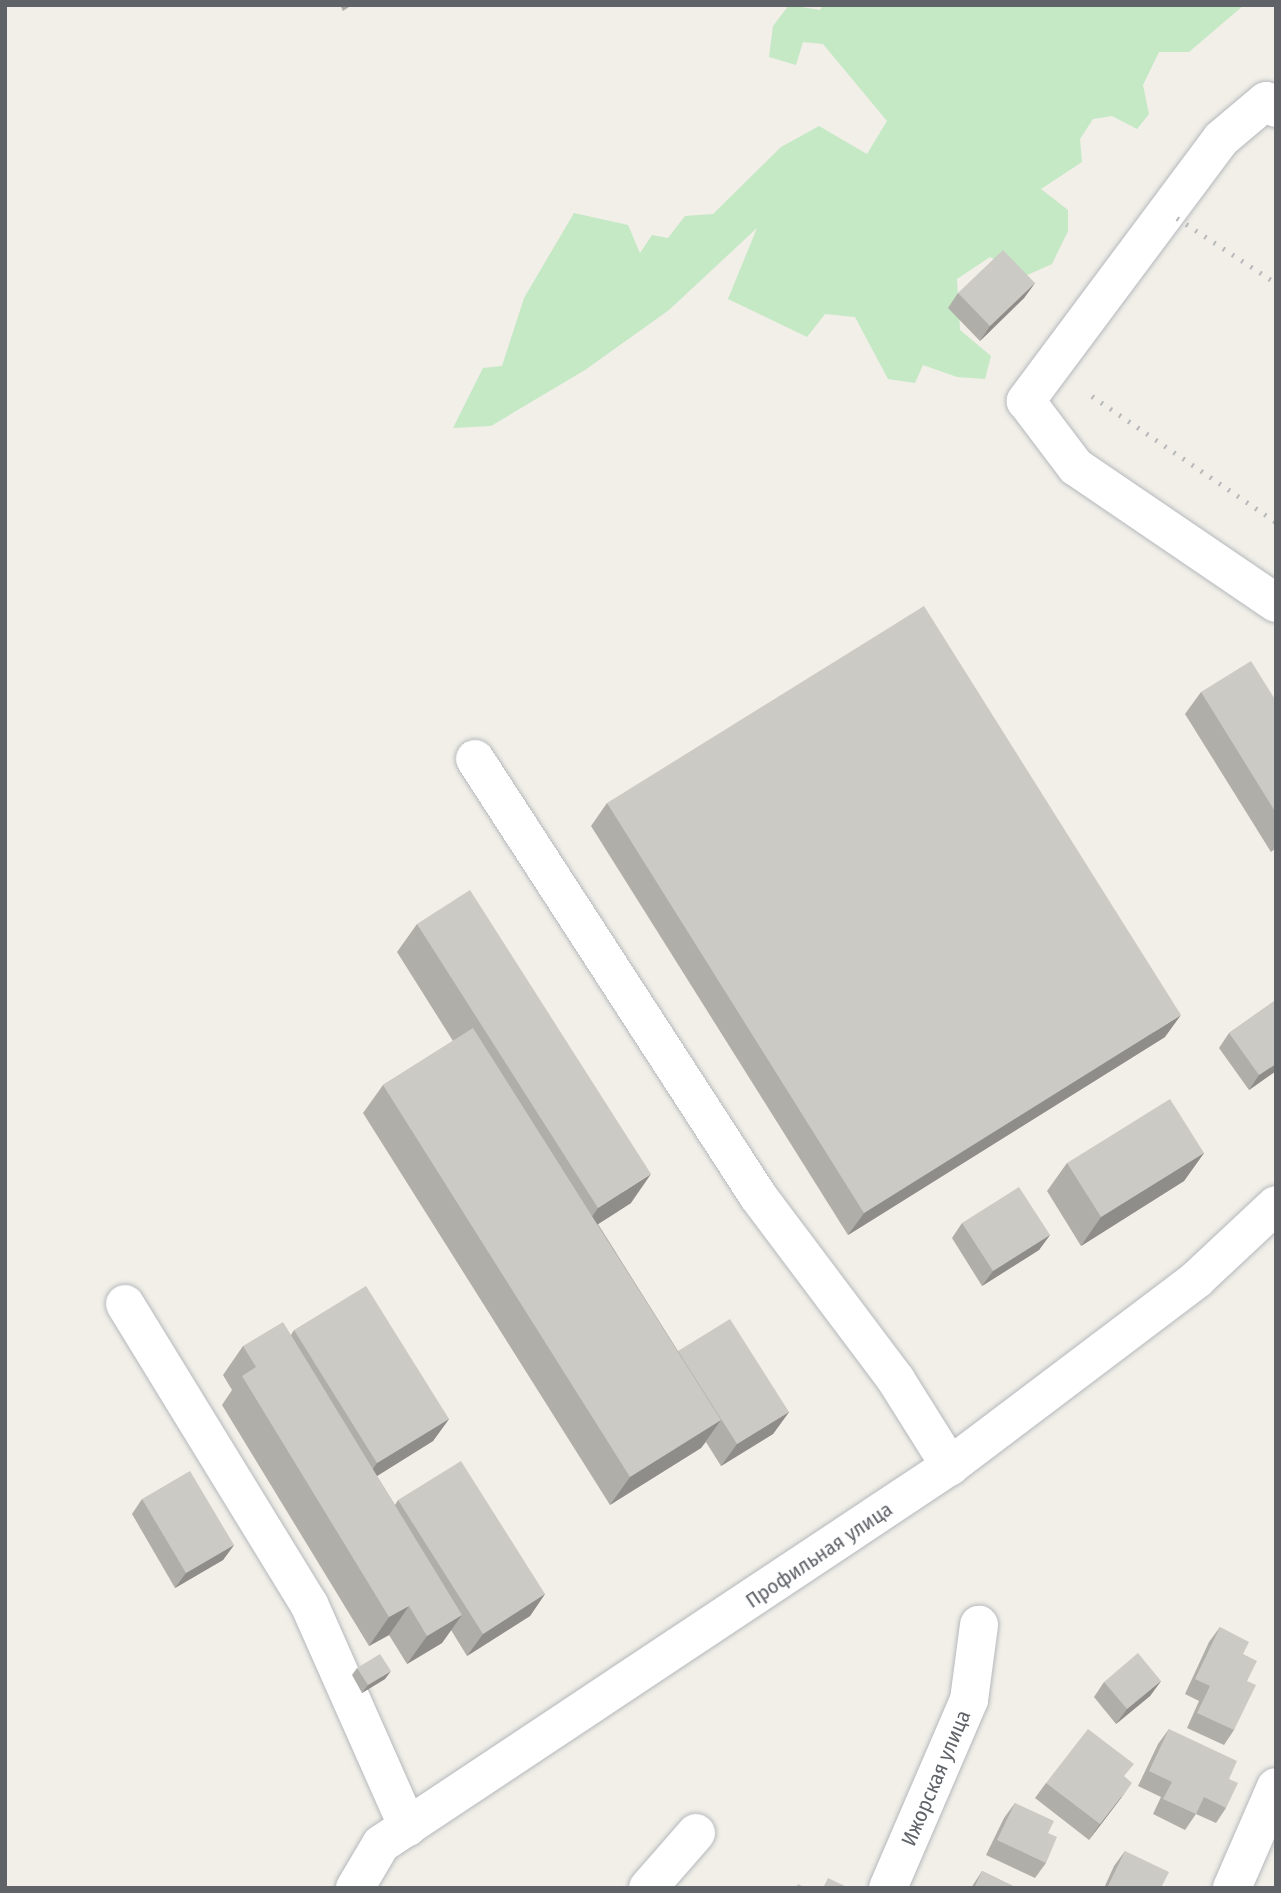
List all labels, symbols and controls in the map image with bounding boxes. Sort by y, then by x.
street label: Профильная улица [741,1497,897,1613]
street label: Ижорская улица [896,1706,976,1850]

